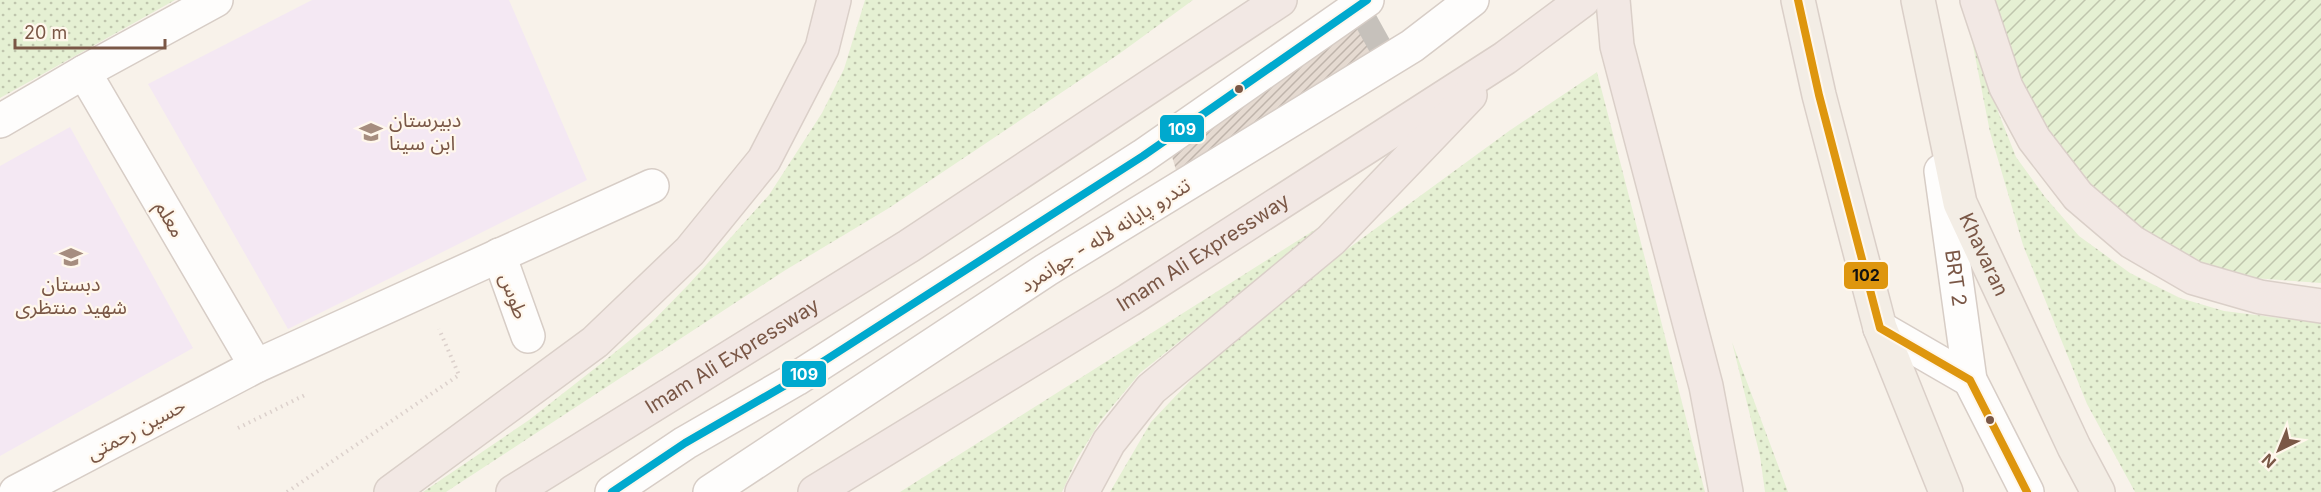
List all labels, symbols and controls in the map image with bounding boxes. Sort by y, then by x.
scale bar [15,12,165,50]
text: 20 m [24,22,67,43]
unlabelled marker [1233,83,1245,95]
place label: دبیرستان ابن سینا [389,108,461,155]
line badge: 109 [1159,114,1205,143]
school or university icon: دبیرستان ابن سینا [358,119,384,145]
text: 109 [1168,119,1196,139]
street label: تندرو پایانه لاله - جوانمرد [1015,173,1195,298]
street label: Imam Ali Expressway [1112,188,1294,317]
street label: معلم [147,196,190,243]
street label: Khavaran [1954,209,2014,300]
school or university icon: دبستان شهید منتظری [58,244,84,270]
street label: BRT 2 [1940,248,1972,308]
line badge: 102 [1843,261,1889,290]
text: 102 [1852,265,1880,285]
street label: طوس [495,270,533,322]
place label: دبستان شهید منتظری [15,272,127,319]
street label: Imam Ali Expressway [641,293,824,419]
line badge: 109 [781,360,827,388]
text: 109 [790,364,818,384]
street label: حسین رحمتی [82,393,190,465]
unlabelled marker [1984,414,1996,426]
north arrow [2249,420,2309,480]
text: N [2257,449,2280,472]

